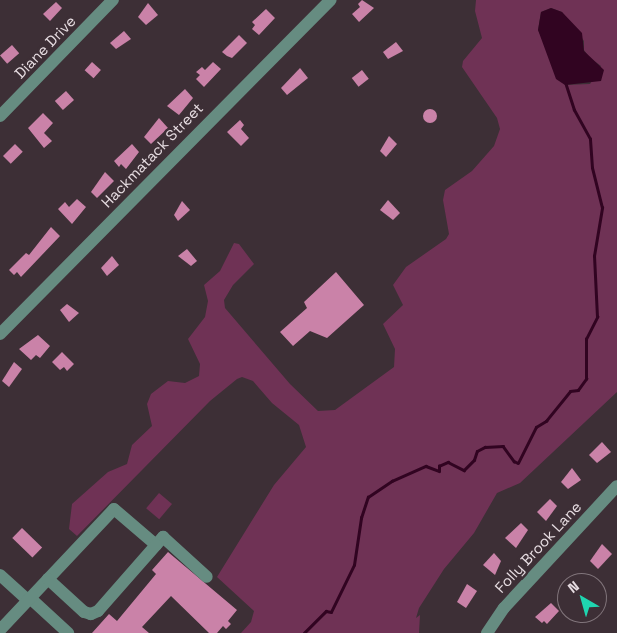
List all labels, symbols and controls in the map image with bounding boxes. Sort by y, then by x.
street label: Diane Drive [11,12,79,82]
street label: Hackmatack Street [97,99,207,211]
street label: Folly Brook Lane [491,498,585,596]
north arrow [557,573,607,623]
text: N [564,577,583,597]

